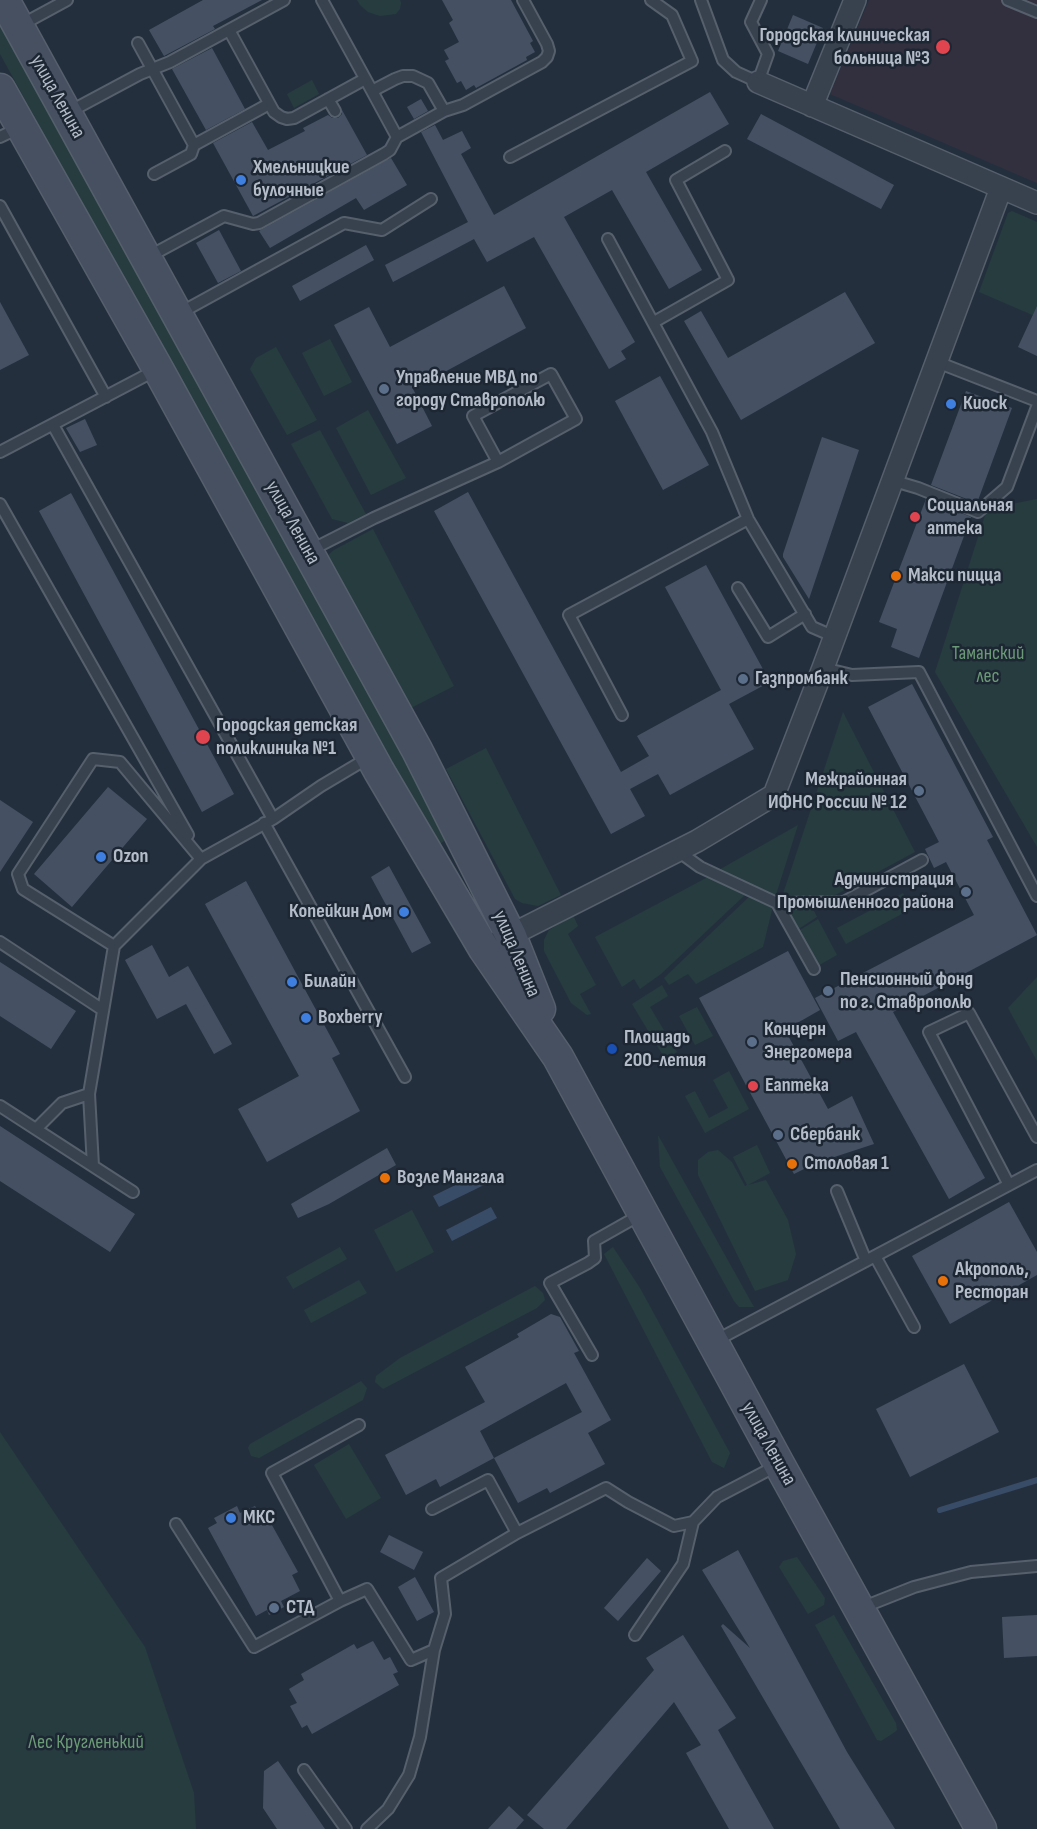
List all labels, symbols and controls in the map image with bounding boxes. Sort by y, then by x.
place label: Городская клиническая больница №3 [759,24,930,71]
marker: Городская клиническая больница №3 [934,38,952,56]
street label: улица Ленина [24,51,90,143]
place label: Хмельницкие булочные [253,156,350,203]
marker: Хмельницкие булочные [234,173,248,187]
place label: Управление МВД по городу Ставрополю [396,366,545,413]
marker: Управление МВД по городу Ставрополю [377,382,391,396]
place label: Киоск [963,392,1007,416]
marker: Киоск [944,397,958,411]
street label: улица Ленина [259,477,325,569]
place label: Социальная аптека [927,494,1013,541]
marker: Социальная аптека [908,510,922,524]
place label: Макси пицца [908,564,1001,588]
marker: Макси пицца [889,569,903,583]
park label: Таманский лес [952,642,1024,689]
place label: Газпромбанк [755,667,848,691]
marker: Газпромбанк [736,672,750,686]
place label: Городская детская поликлиника №1 [216,714,357,761]
marker: Городская детская поликлиника №1 [194,728,212,746]
place label: Межрайонная ИФНС России № 12 [768,768,907,815]
marker: Межрайонная ИФНС России № 12 [912,784,926,798]
place label: Ozon [113,845,148,869]
marker: Ozon [94,850,108,864]
place label: Администрация Промышленного района [777,868,954,915]
marker: Администрация Промышленного района [959,885,973,899]
place label: Копейкин Дом [289,900,392,924]
marker: Копейкин Дом [397,905,411,919]
street label: улица Ленина [487,907,545,1001]
place label: Пенсионный фонд по г. Ставрополю [840,968,973,1015]
place label: Билайн [304,970,356,994]
marker: Билайн [285,975,299,989]
marker: Пенсионный фонд по г. Ставрополю [821,984,835,998]
place label: Boxberry [318,1006,382,1030]
marker: Boxberry [299,1011,313,1025]
place label: Концерн Энергомера [764,1018,852,1065]
place label: Площадь 200-летия [624,1026,706,1073]
marker: Концерн Энергомера [745,1035,759,1049]
marker: Площадь 200-летия [605,1042,619,1056]
place label: Еаптека [765,1074,829,1098]
marker: Еаптека [746,1079,760,1093]
place label: Сбербанк [790,1123,860,1147]
marker: Сбербанк [771,1128,785,1142]
place label: Столовая 1 [804,1152,889,1176]
marker: Столовая 1 [785,1157,799,1171]
place label: Возле Мангала [397,1166,504,1190]
marker: Возле Мангала [378,1171,392,1185]
place label: Акрополь, Ресторан [955,1258,1029,1305]
marker: Акрополь, Ресторан [936,1274,950,1288]
street label: улица Ленина [735,1398,801,1490]
place label: МКС [243,1506,275,1530]
marker: МКС [224,1511,238,1525]
place label: СТД [286,1596,315,1620]
marker: СТД [267,1601,281,1615]
park label: Лес Кругленький [28,1731,144,1755]

